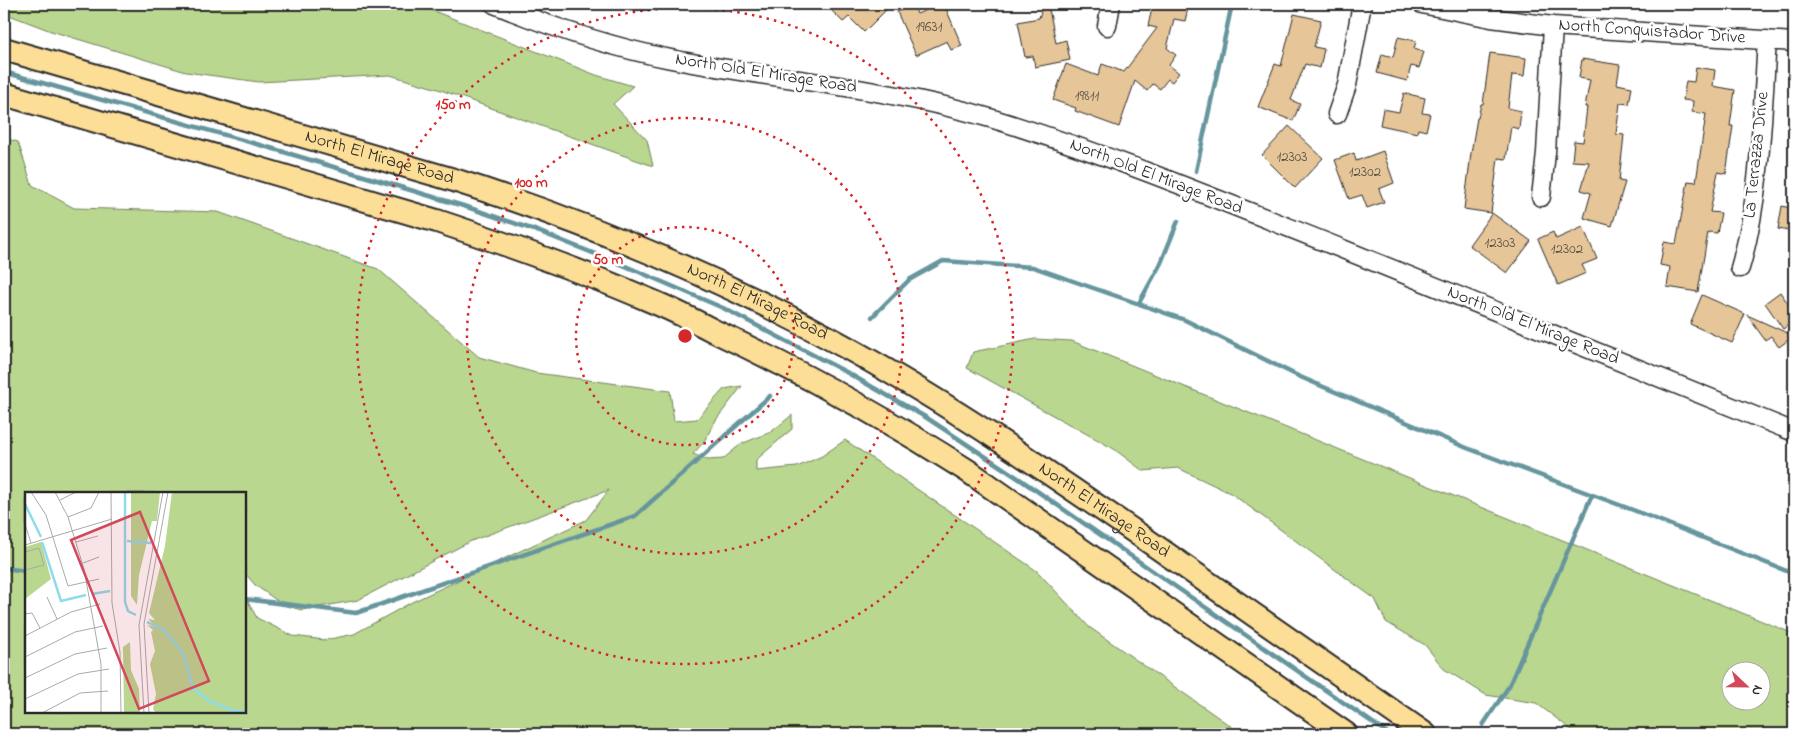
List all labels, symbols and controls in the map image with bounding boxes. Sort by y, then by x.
street label: North Conquistador Drive [1558,12,1747,52]
house number: 19631 [916,16,943,38]
street label: North Old El Mirage Road [673,47,859,102]
house number: 19811 [1075,85,1099,107]
street label: La Terrazza Drive [1737,90,1777,220]
text: 150 m [435,94,471,116]
street label: North El Mirage Road [302,124,457,192]
street label: North Old El Mirage Road [1065,132,1246,223]
house number: 12303 [1276,146,1308,168]
house number: 12302 [1349,161,1382,183]
text: 100 m [514,172,548,194]
house number: 12303 [1484,232,1516,254]
house number: 12302 [1551,238,1584,260]
text: 50 m [593,249,624,271]
street label: North El Mirage Road [683,257,832,348]
street label: North Old El Mirage Road [1443,280,1623,373]
centre of rings [676,327,694,345]
street label: North El Mirage Road [1033,456,1175,565]
inset map [25,492,246,713]
north arrow [1720,660,1770,710]
text: N [1745,682,1768,699]

